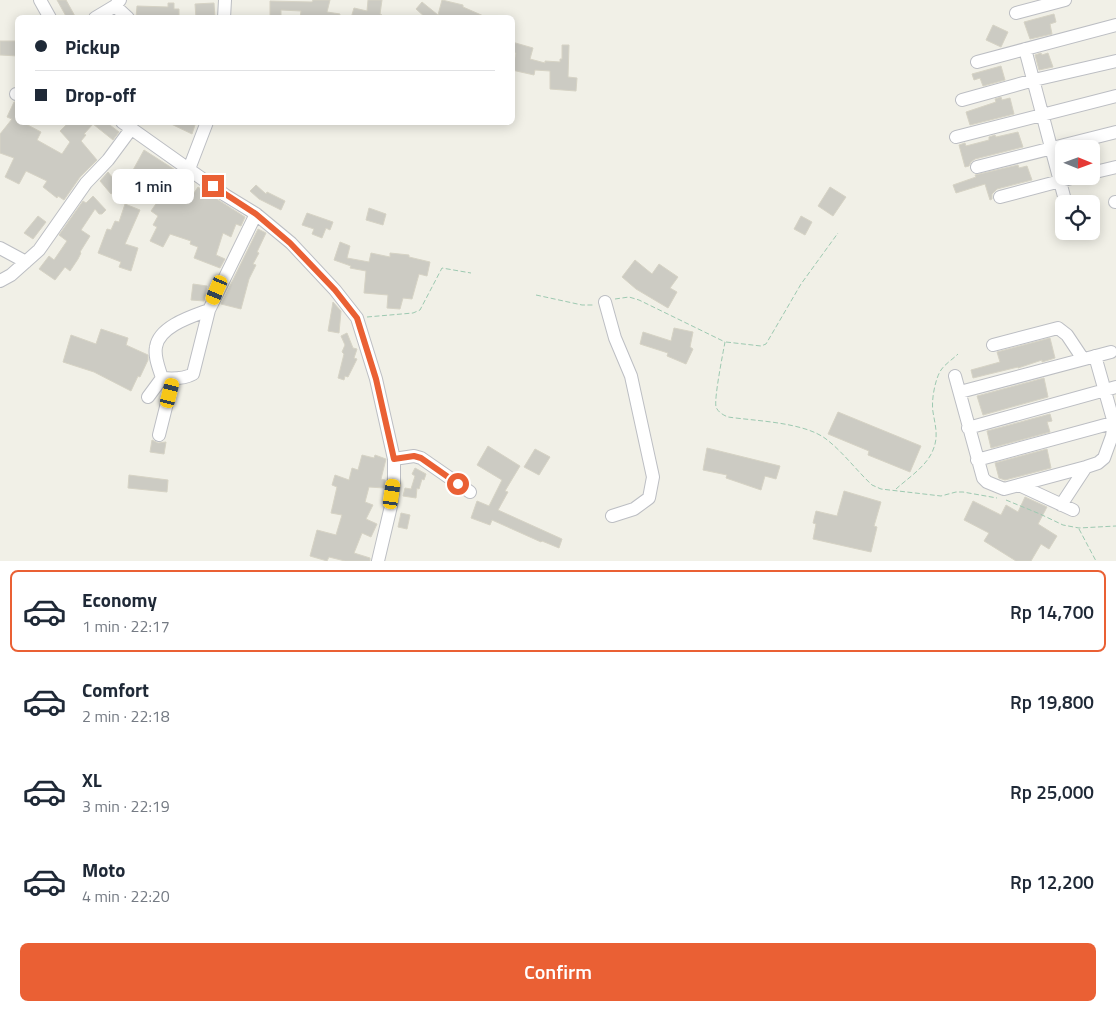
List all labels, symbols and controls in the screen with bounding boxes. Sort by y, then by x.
text: Pickup [65,32,120,61]
text: Drop-off [65,80,136,109]
north arrow [1055,140,1100,185]
map controls [1055,140,1100,240]
callout: 1 min [113,168,196,204]
text: 1 min [134,174,172,198]
route end [202,175,224,197]
button: locate [1055,195,1100,240]
car [204,273,229,307]
car [159,377,180,409]
route start [447,473,469,495]
car [382,478,401,510]
text: Economy [82,585,157,614]
icon: car [22,589,67,634]
text: Rp 14,700 [1010,597,1094,626]
text: 1 min · 22:17 [82,614,170,638]
text: Comfort [82,675,149,704]
icon: car [22,679,67,724]
text: Rp 19,800 [1010,687,1094,716]
text: 2 min · 22:18 [82,704,170,728]
text: XL [82,765,102,794]
icon: car [22,769,67,814]
text: Rp 25,000 [1010,777,1094,806]
text: 3 min · 22:19 [82,794,170,818]
text: Moto [82,855,125,884]
icon: car [22,859,67,904]
text: Rp 12,200 [1010,867,1094,896]
text: 4 min · 22:20 [82,884,170,908]
button: Confirm [20,943,1096,1001]

